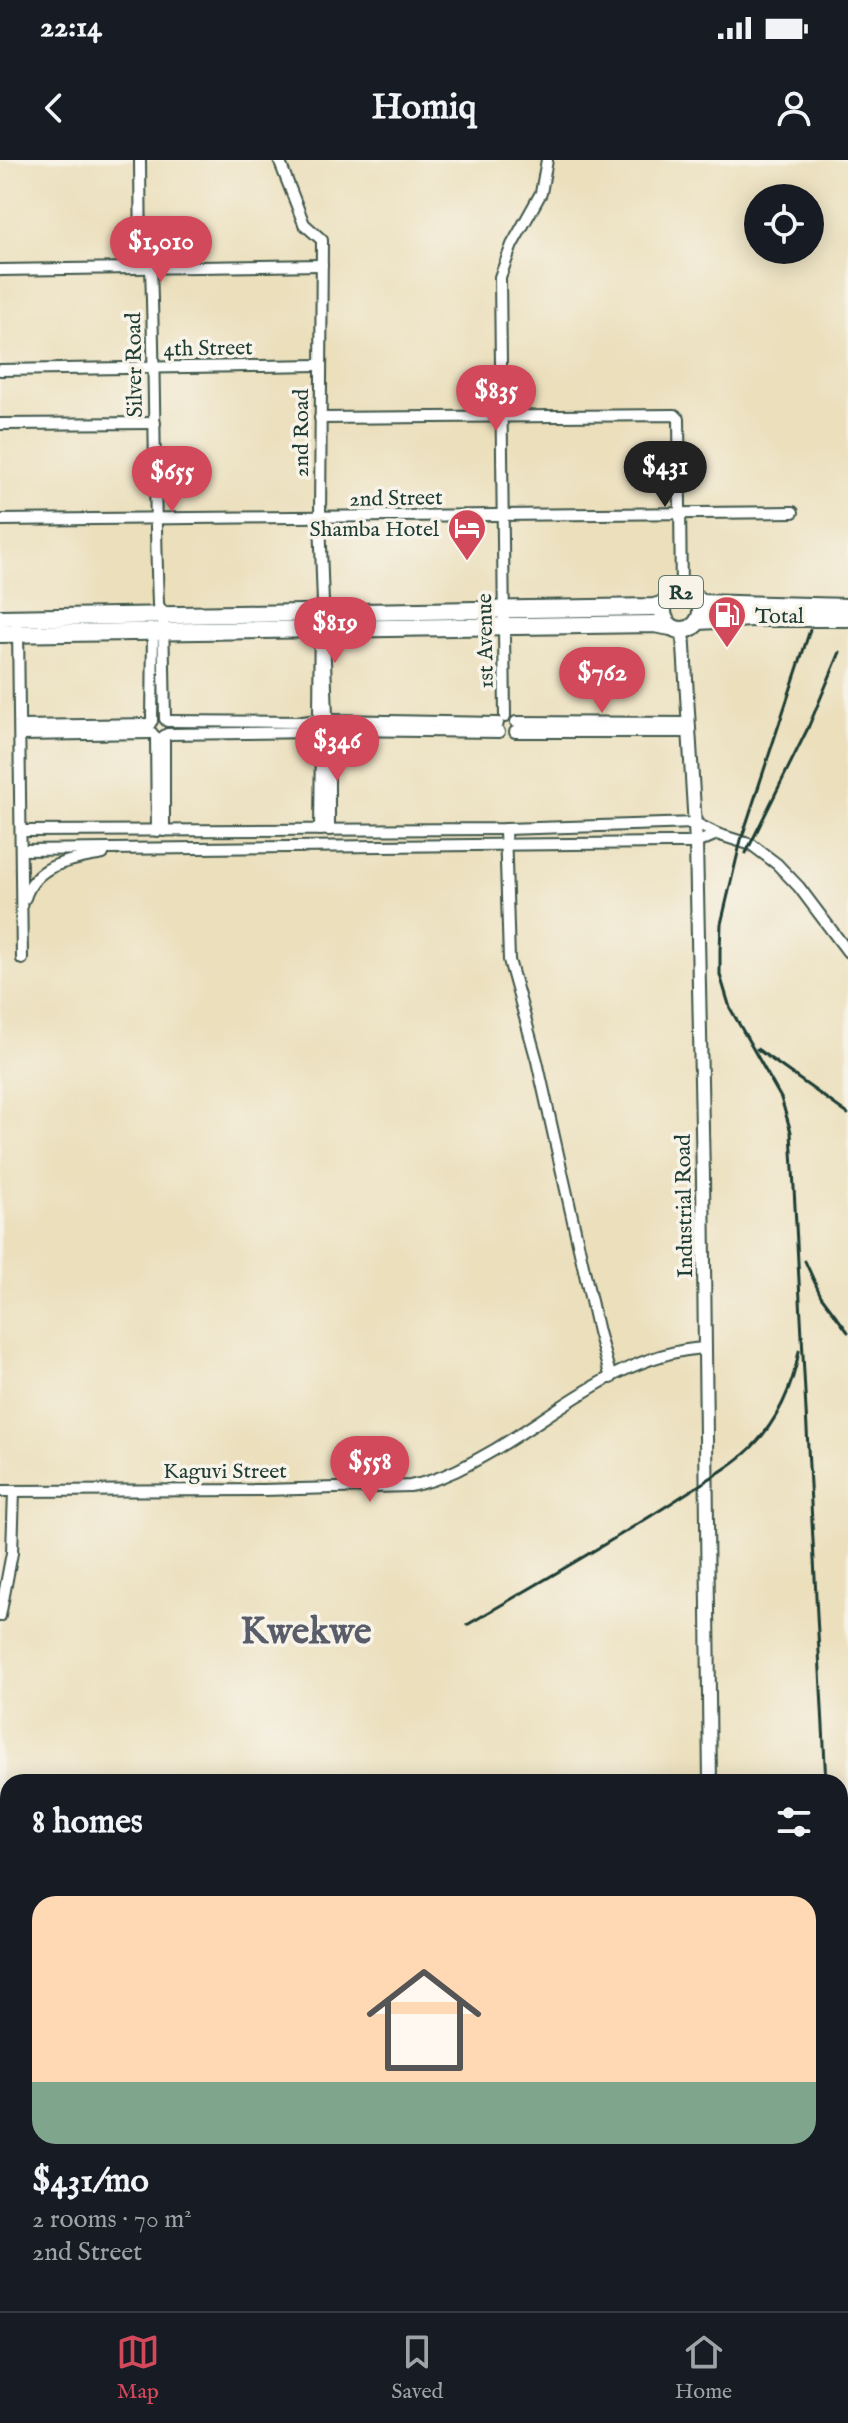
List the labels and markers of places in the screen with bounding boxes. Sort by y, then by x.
pin: $1,010 [96,216,226,284]
pin: $835 [449,365,543,433]
pin: $431 [618,441,712,509]
pin: $655 [125,446,219,514]
hotel icon: Shamba Hotel [446,507,488,562]
place label: Shamba Hotel [309,516,439,544]
fuel station icon: Total [706,594,748,649]
pin: $819 [288,597,382,665]
place label: Total [755,603,804,631]
pin: $762 [555,647,649,715]
pin: $346 [290,715,384,783]
pin: $558 [323,1436,417,1504]

